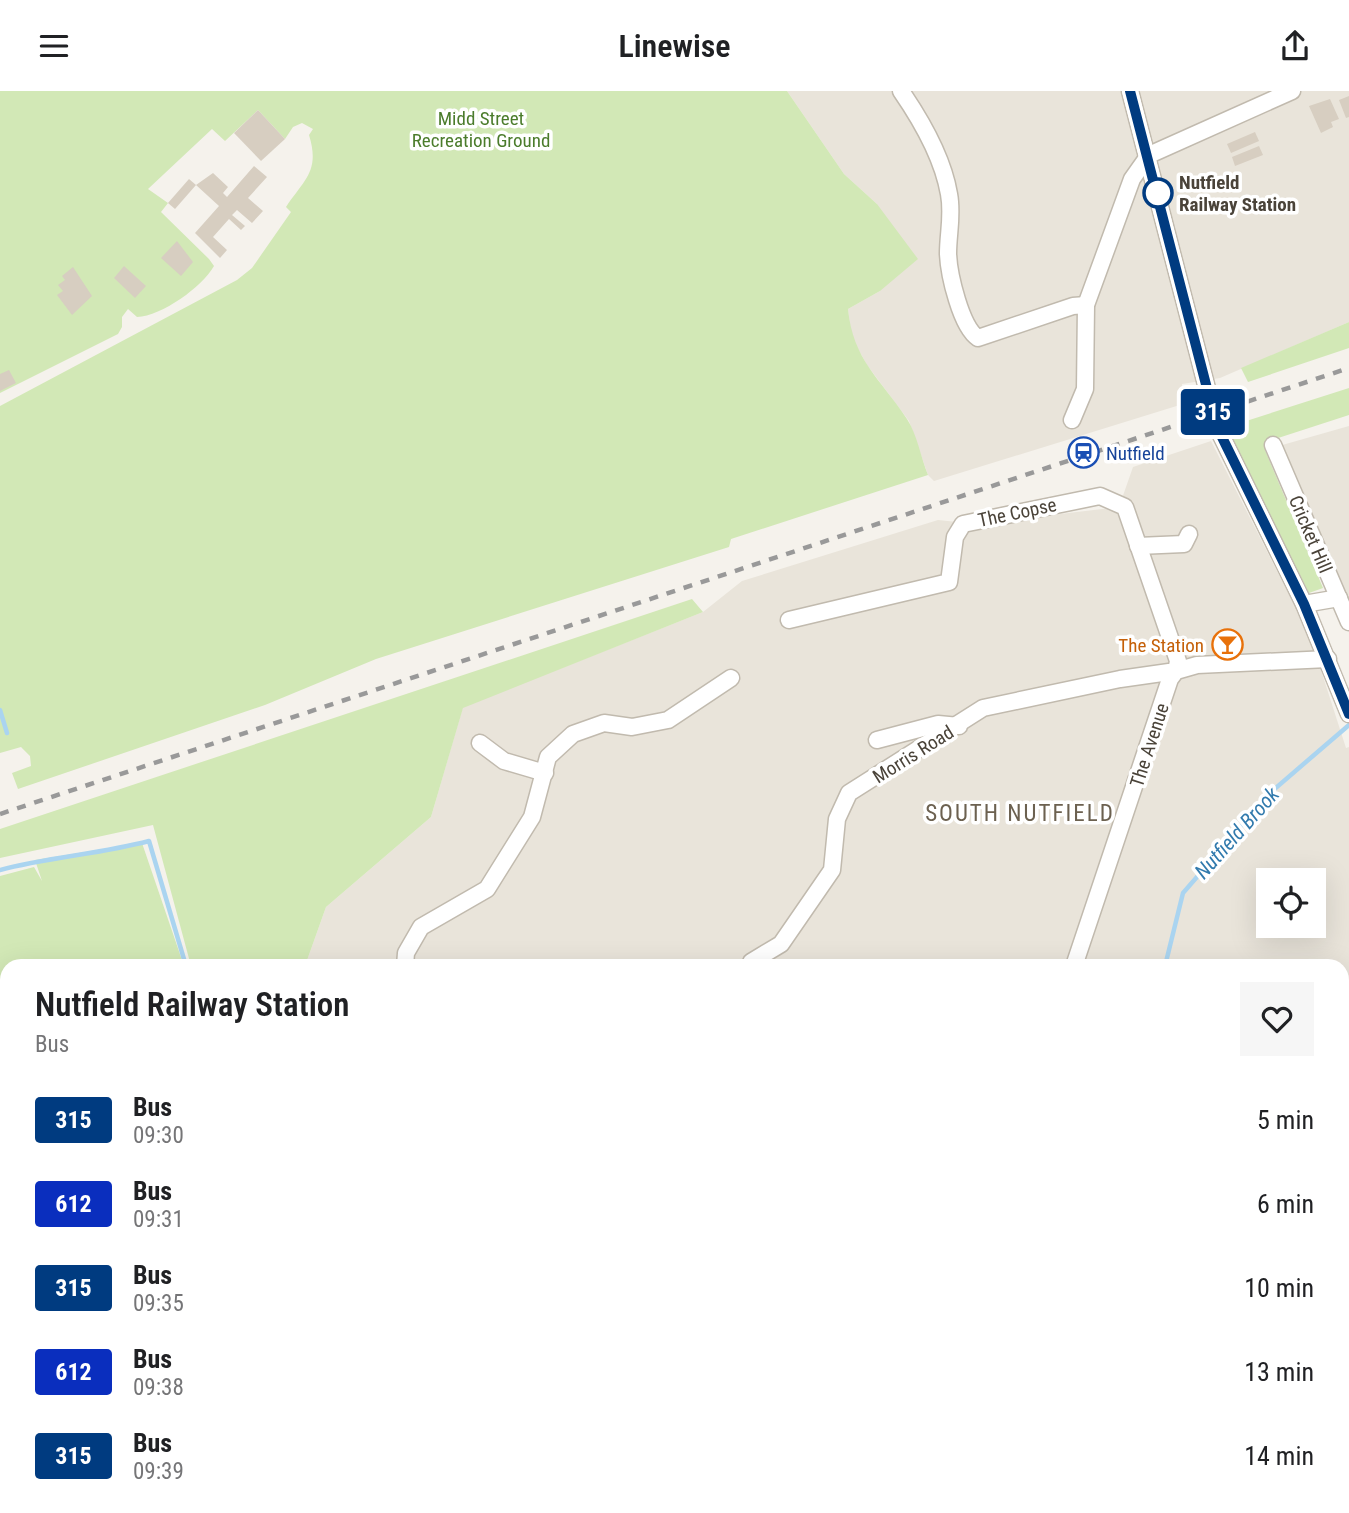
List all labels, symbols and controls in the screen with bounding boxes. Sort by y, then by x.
icon: menu [35,27,73,65]
text: Linewise [618,27,731,65]
icon: share [1276,27,1314,65]
park label: Midd Street Recreation Ground [412,107,550,152]
place label: Nutfield Railway Station [1179,171,1296,216]
marker: Nutfield Railway Station [1143,178,1173,208]
line badge: 315 [1173,389,1253,435]
text: 315 [1195,398,1231,426]
station icon: Nutfield [1066,436,1100,470]
place label: Nutfield [1106,442,1165,465]
street label: Cricket Hill [1284,492,1337,576]
street label: The Copse [976,493,1059,532]
bar icon: The Station [1210,628,1244,662]
place label: The Station [1118,634,1204,657]
street label: The Avenue [1125,700,1174,790]
street label: Morris Road [869,721,958,788]
water label: Nutfield Brook [1190,782,1285,884]
district label: SOUTH NUTFIELD [925,800,1115,827]
map controls [1256,868,1326,938]
button: locate [1256,868,1326,938]
button: heart [1240,982,1314,1056]
text: Nutfield Railway Station [35,985,349,1024]
text: Bus [35,1031,69,1058]
text: Bus [133,1092,172,1122]
text: 5 min [1257,1105,1314,1135]
text: 315 [55,1106,92,1134]
text: 09:30 [133,1122,184,1149]
text: Bus [133,1176,172,1206]
text: 6 min [1257,1189,1314,1219]
text: 612 [55,1190,92,1218]
text: 09:31 [133,1206,184,1233]
text: Bus [133,1260,172,1290]
text: 10 min [1244,1273,1314,1303]
text: 315 [55,1274,92,1302]
text: 09:35 [133,1290,184,1317]
text: Bus [133,1344,172,1374]
text: 13 min [1244,1357,1314,1387]
text: 612 [55,1358,92,1386]
text: 09:38 [133,1374,184,1401]
text: Bus [133,1428,172,1458]
text: 14 min [1244,1441,1314,1471]
text: 315 [55,1442,92,1470]
text: 09:39 [133,1458,184,1485]

